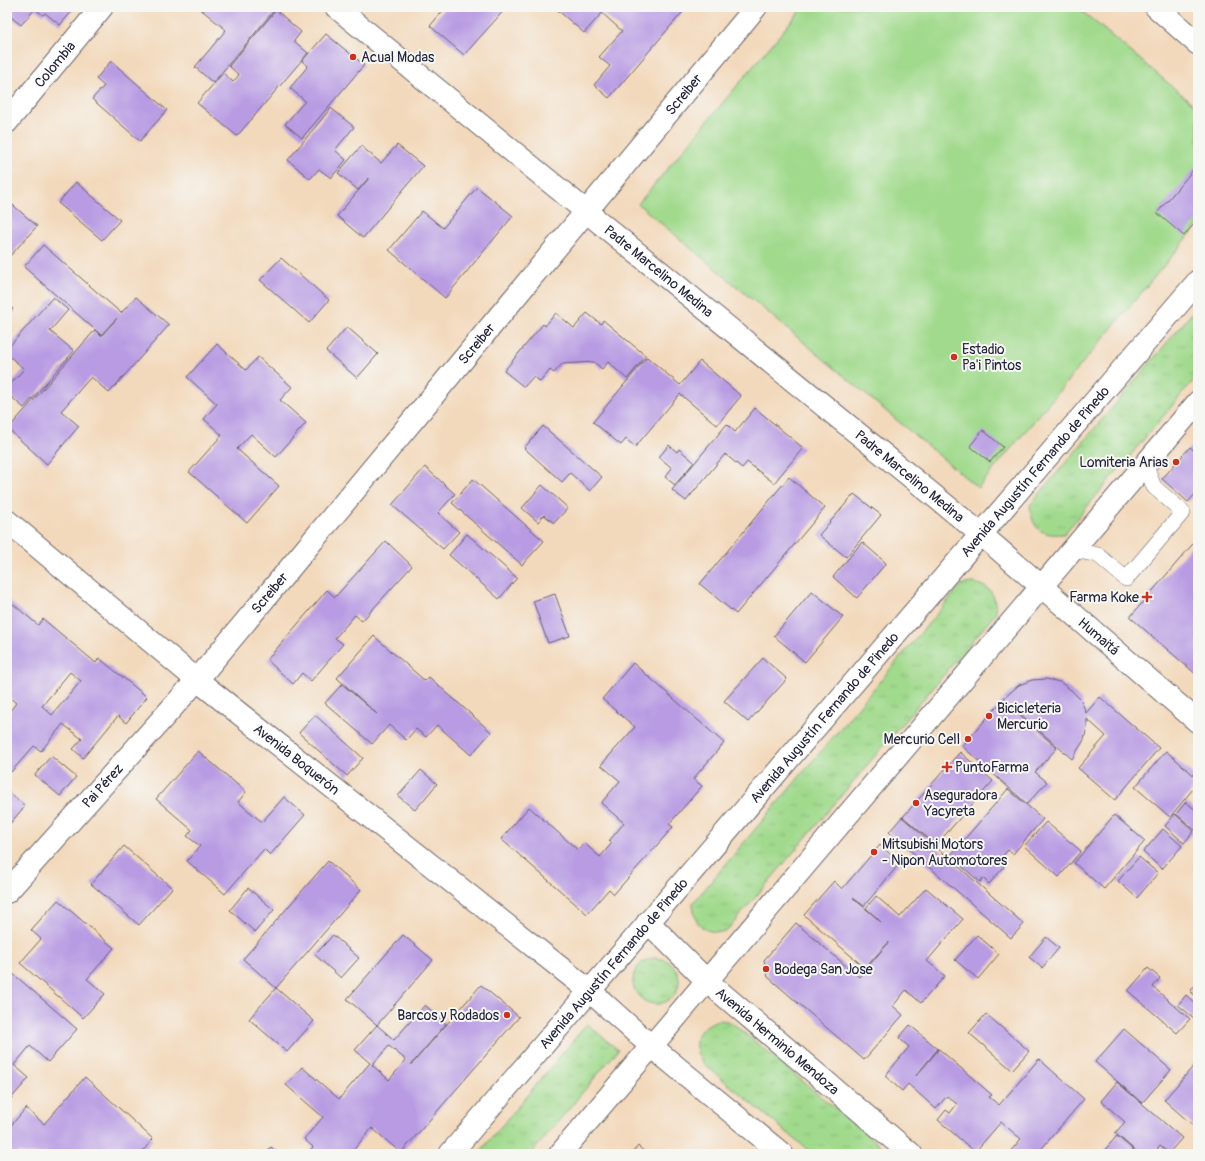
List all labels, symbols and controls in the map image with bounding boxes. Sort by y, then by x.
street label: Colombia [31,38,79,91]
place label: Acual Modas [361,49,435,66]
marker: Acual Modas [348,52,358,62]
street label: Screiber [662,70,705,118]
street label: Padre Marcelino Medina [601,221,717,321]
street label: Screiber [454,320,498,368]
place label: Estadio Pa'i Pintos [962,341,1022,374]
marker: Estadio Pa'i Pintos [949,352,959,362]
street label: Avenida Augustín Fernando de Pinedo [957,382,1113,560]
street label: Padre Marcelino Medina [852,426,968,526]
place label: Lomiteria Arias [1079,454,1169,471]
marker: Lomiteria Arias [1171,457,1181,467]
street label: Screiber [247,569,291,617]
place label: Farma Koke [1069,589,1139,606]
marker: Farma Koke [1142,592,1152,602]
street label: Humaitá [1075,614,1123,659]
street label: Avenida Augustín Fernando de Pinedo [746,628,902,806]
place label: Bicicleteria Mercurio [997,700,1061,733]
marker: Bicicleteria Mercurio [984,711,994,721]
street label: Avenida Boquerón [250,720,343,798]
place label: Mercurio Cell [884,731,960,748]
marker: Mercurio Cell [963,734,973,744]
place label: PuntoFarma [955,759,1029,776]
street label: Pai Pérez [78,760,127,811]
marker: PuntoFarma [942,762,952,772]
place label: Aseguradora Yacyreta [923,787,997,820]
marker: Aseguradora Yacyreta [911,798,921,808]
place label: Mitsubishi Motors - Nipon Automotores [882,836,1008,869]
marker: Mitsubishi Motors - Nipon Automotores [869,847,879,857]
street label: Avenida Augustín Fernando de Pinedo [535,874,692,1052]
place label: Bodega San Jose [774,961,873,978]
marker: Bodega San Jose [761,964,771,974]
street label: Avenida Herminio Mendoza [712,984,843,1098]
place label: Barcos y Rodados [397,1007,500,1024]
marker: Barcos y Rodados [502,1010,512,1020]

